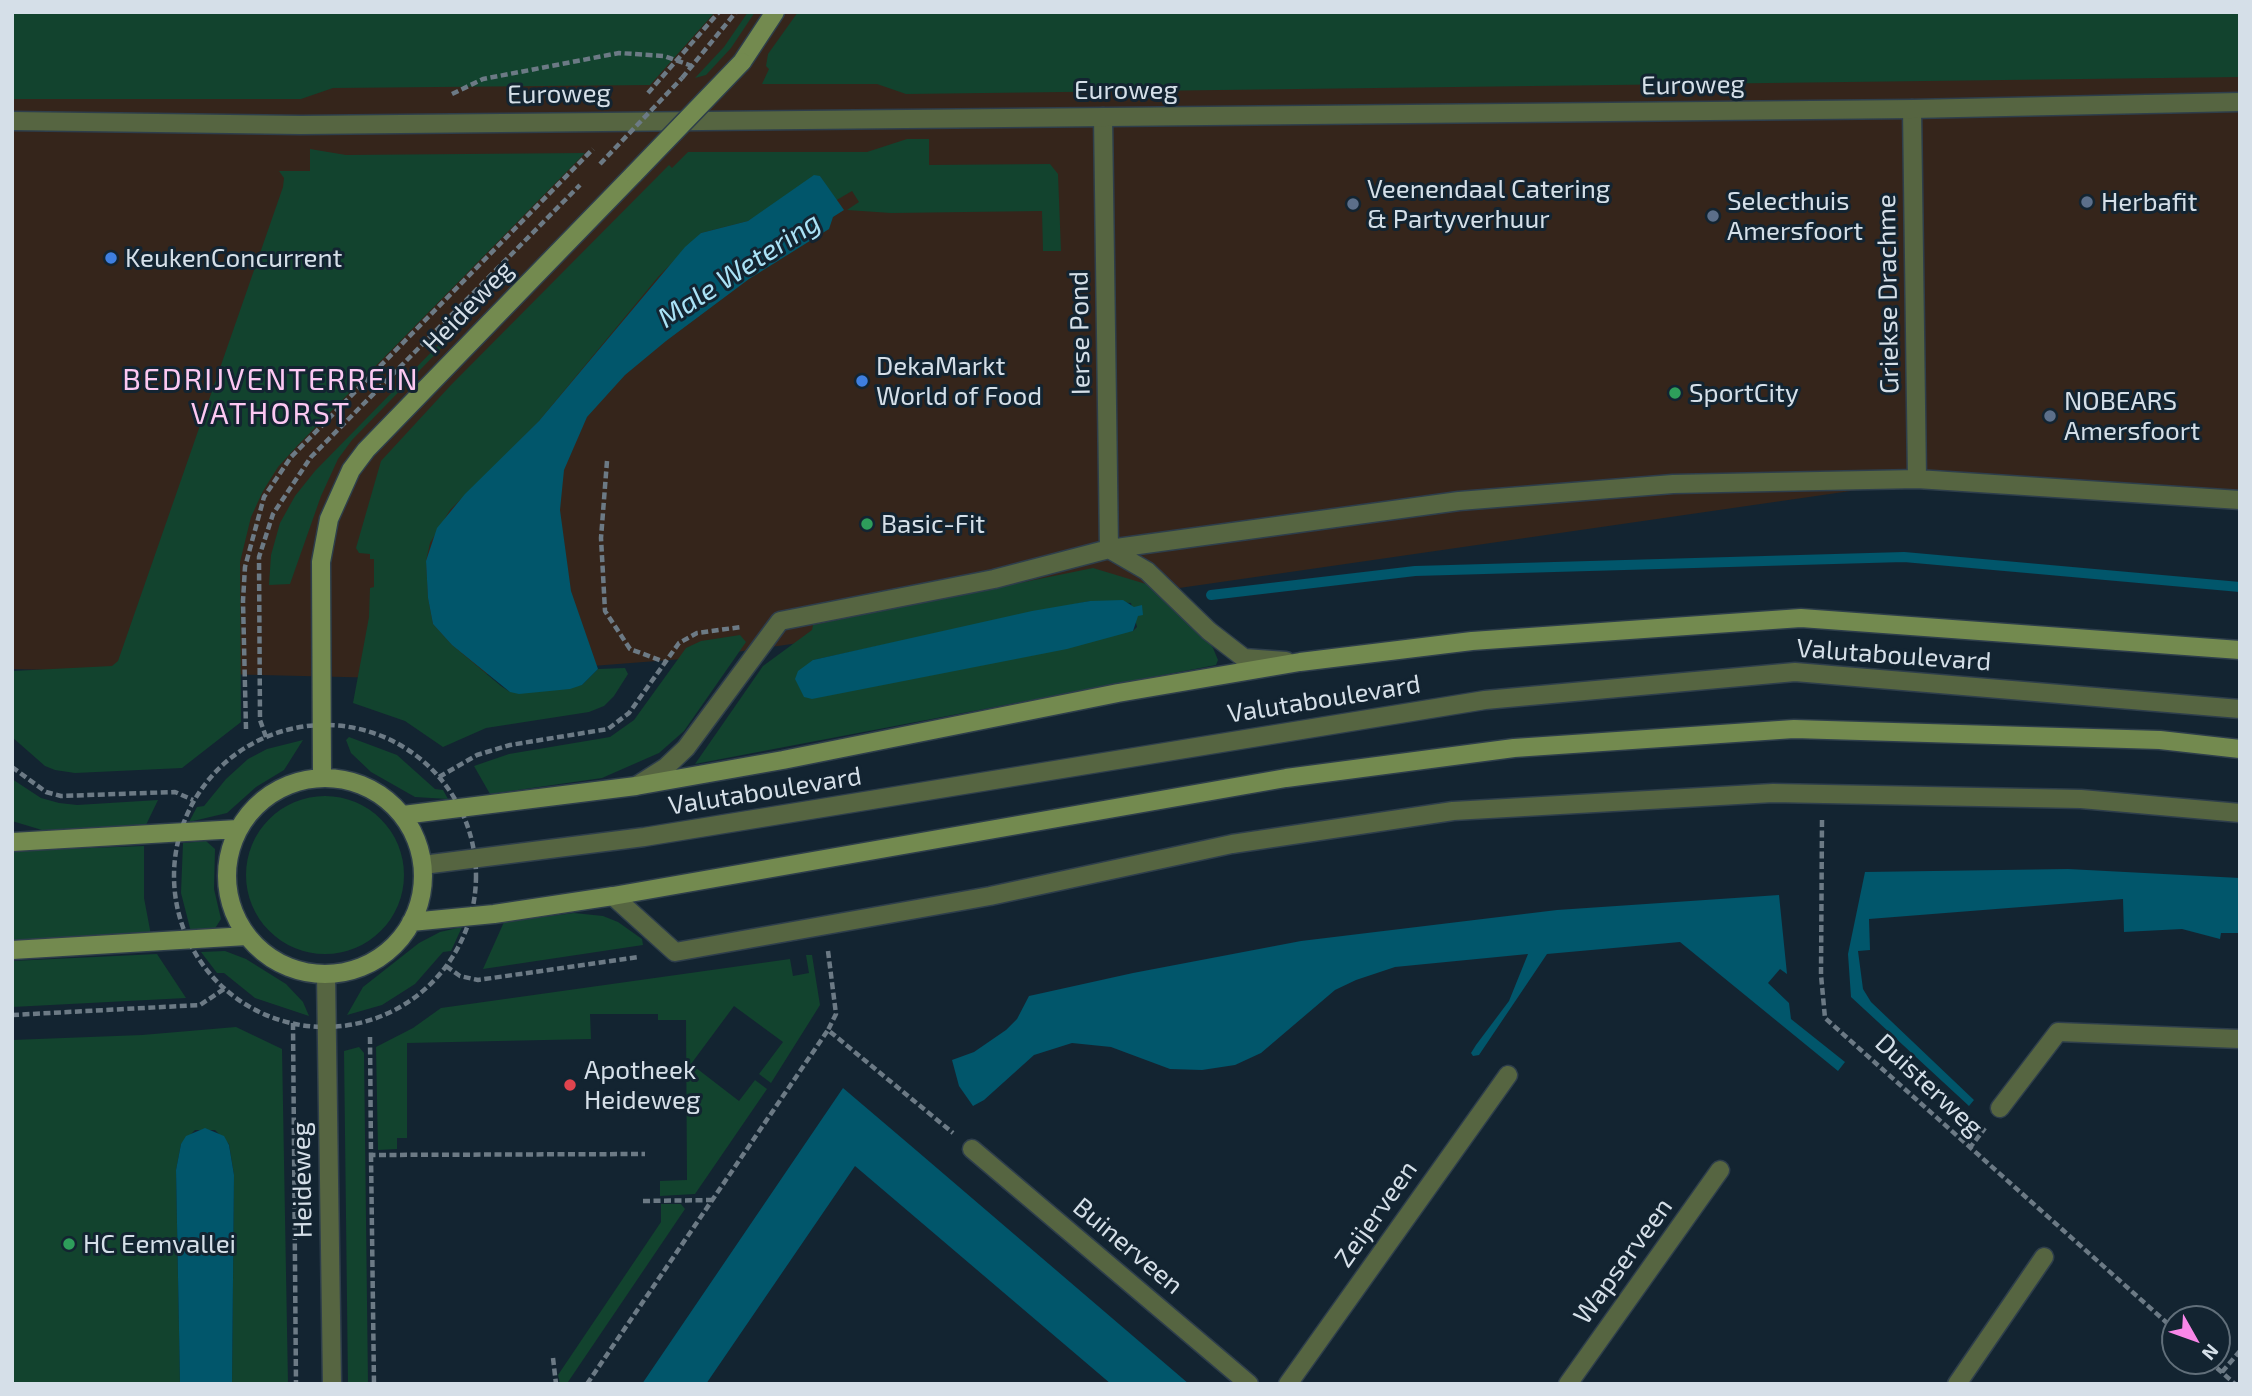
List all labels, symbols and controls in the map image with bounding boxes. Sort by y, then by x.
street label: Euroweg [1641,68,1745,102]
street label: Euroweg [1074,74,1178,106]
street label: Euroweg [507,77,611,111]
place label: Veenendaal Catering & Partyverhuur [1367,173,1610,234]
place label: Selecthuis Amersfoort [1727,185,1863,246]
place label: Herbafit [2101,186,2198,218]
street label: Griekse Drachme [1871,194,1905,394]
marker: Herbafit [2079,194,2095,210]
marker: Veenendaal Catering & Partyverhuur [1345,196,1361,212]
water label: Male Wetering [651,205,827,335]
marker: Selecthuis Amersfoort [1705,208,1721,224]
place label: KeukenConcurrent [125,242,342,274]
marker: KeukenConcurrent [103,250,119,266]
street label: Heideweg [416,254,520,360]
street label: Ierse Pond [1063,271,1097,395]
place label: DekaMarkt World of Food [876,350,1042,412]
district label: BEDRIJVENTERREIN VATHORST [124,362,418,432]
marker: DekaMarkt World of Food [854,373,870,389]
place label: SportCity [1689,377,1799,409]
marker: SportCity [1667,385,1683,401]
place label: NOBEARS Amersfoort [2064,385,2200,446]
marker: NOBEARS Amersfoort [2042,408,2058,424]
place label: Basic-Fit [881,508,985,540]
marker: Basic-Fit [859,516,875,532]
street label: Valutaboulevard [1796,633,1992,677]
street label: Valutaboulevard [1225,668,1423,730]
street label: Valutaboulevard [666,760,864,822]
street label: Duisterweg [1869,1027,1989,1143]
place label: Apotheek Heideweg [584,1054,700,1116]
marker: Apotheek Heideweg [562,1077,578,1093]
street label: Heideweg [285,1122,319,1238]
street label: Zeijerveen [1328,1155,1424,1273]
street label: Buinerveen [1067,1191,1189,1301]
street label: Wapserveen [1567,1192,1679,1330]
place label: HC Eemvallei [83,1228,236,1260]
marker: HC Eemvallei [61,1236,77,1252]
north arrow [2161,1305,2231,1375]
text: N [2198,1340,2224,1365]

